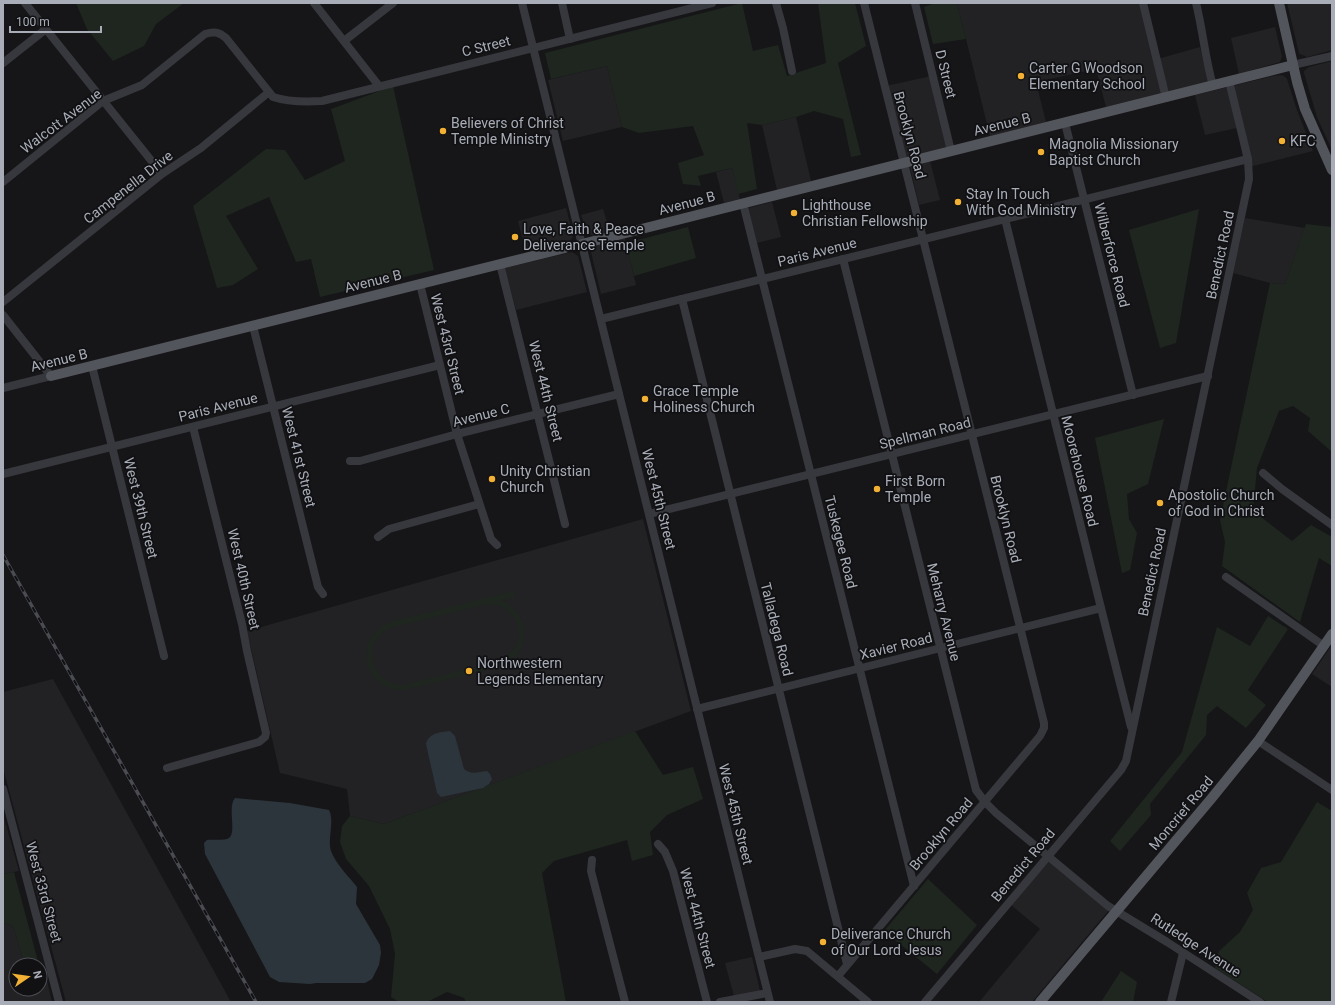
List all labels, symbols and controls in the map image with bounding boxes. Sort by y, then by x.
scale bar [10,8,101,34]
text: 100 m [16,15,50,29]
street label: C Street [460,32,512,60]
street label: D Street [932,48,960,100]
place label: Carter G Woodson Elementary School [1029,60,1145,92]
marker: Carter G Woodson Elementary School [1016,71,1026,81]
street label: Walcott Avenue [17,85,105,157]
street label: Brooklyn Road [891,90,929,180]
street label: Avenue B [972,109,1032,139]
place label: Believers of Christ Temple Ministry [451,115,564,147]
marker: Believers of Christ Temple Ministry [438,126,448,136]
place label: KFC [1290,133,1316,149]
place label: Magnolia Missionary Baptist Church [1049,136,1179,168]
marker: KFC [1277,136,1287,146]
street label: Campenella Drive [80,147,176,227]
marker: Magnolia Missionary Baptist Church [1036,147,1046,157]
place label: Stay In Touch With God Ministry [966,186,1077,218]
street label: Avenue B [657,188,717,218]
place label: Lighthouse Christian Fellowship [802,197,928,229]
marker: Stay In Touch With God Ministry [953,197,963,207]
street label: Wilberforce Road [1091,201,1133,309]
marker: Lighthouse Christian Fellowship [789,208,799,218]
street label: Benedict Road [1203,209,1237,301]
place label: Love, Faith & Peace Deliverance Temple [523,221,644,253]
marker: Love, Faith & Peace Deliverance Temple [510,232,520,242]
street label: Paris Avenue [776,234,858,270]
street label: Avenue B [343,266,403,296]
street label: West 43rd Street [428,292,468,397]
street label: West 44th Street [526,339,566,443]
street label: Avenue B [29,345,89,375]
place label: Grace Temple Holiness Church [653,383,755,415]
street label: Paris Avenue [177,389,259,425]
marker: Grace Temple Holiness Church [640,394,650,404]
street label: Avenue C [451,400,511,430]
street label: West 41st Street [279,405,319,509]
street label: Spellman Road [878,414,972,452]
street label: Moorehouse Road [1058,414,1102,528]
street label: West 45th Street [639,447,679,551]
street label: West 39th Street [121,456,161,560]
place label: Unity Christian Church [500,463,590,495]
place label: First Born Temple [885,473,945,505]
marker: Unity Christian Church [487,474,497,484]
street label: Brooklyn Road [987,474,1025,564]
marker: First Born Temple [872,484,882,494]
place label: Apostolic Church of God in Christ [1168,487,1274,519]
street label: Tuskegee Road [822,494,860,590]
marker: Apostolic Church of God in Christ [1155,498,1165,508]
street label: Benedict Road [1135,526,1169,618]
street label: West 40th Street [225,527,264,632]
street label: Meharry Avenue [924,561,964,663]
street label: Talladega Road [758,580,796,678]
street label: Xavier Road [858,629,934,663]
place label: Northwestern Legends Elementary [477,655,604,687]
marker: Northwestern Legends Elementary [464,666,474,676]
street label: West 45th Street [716,762,756,866]
street label: Moncrief Road [1146,773,1216,853]
street label: Brooklyn Road [906,794,976,874]
street label: Benedict Road [988,825,1058,905]
street label: West 33rd Street [23,840,65,944]
street label: West 44th Street [677,866,719,970]
street label: Rutledge Avenue [1148,910,1244,980]
place label: Deliverance Church of Our Lord Jesus [831,926,951,958]
marker: Deliverance Church of Our Lord Jesus [818,937,828,947]
north arrow [8,957,48,997]
text: N [30,970,45,980]

